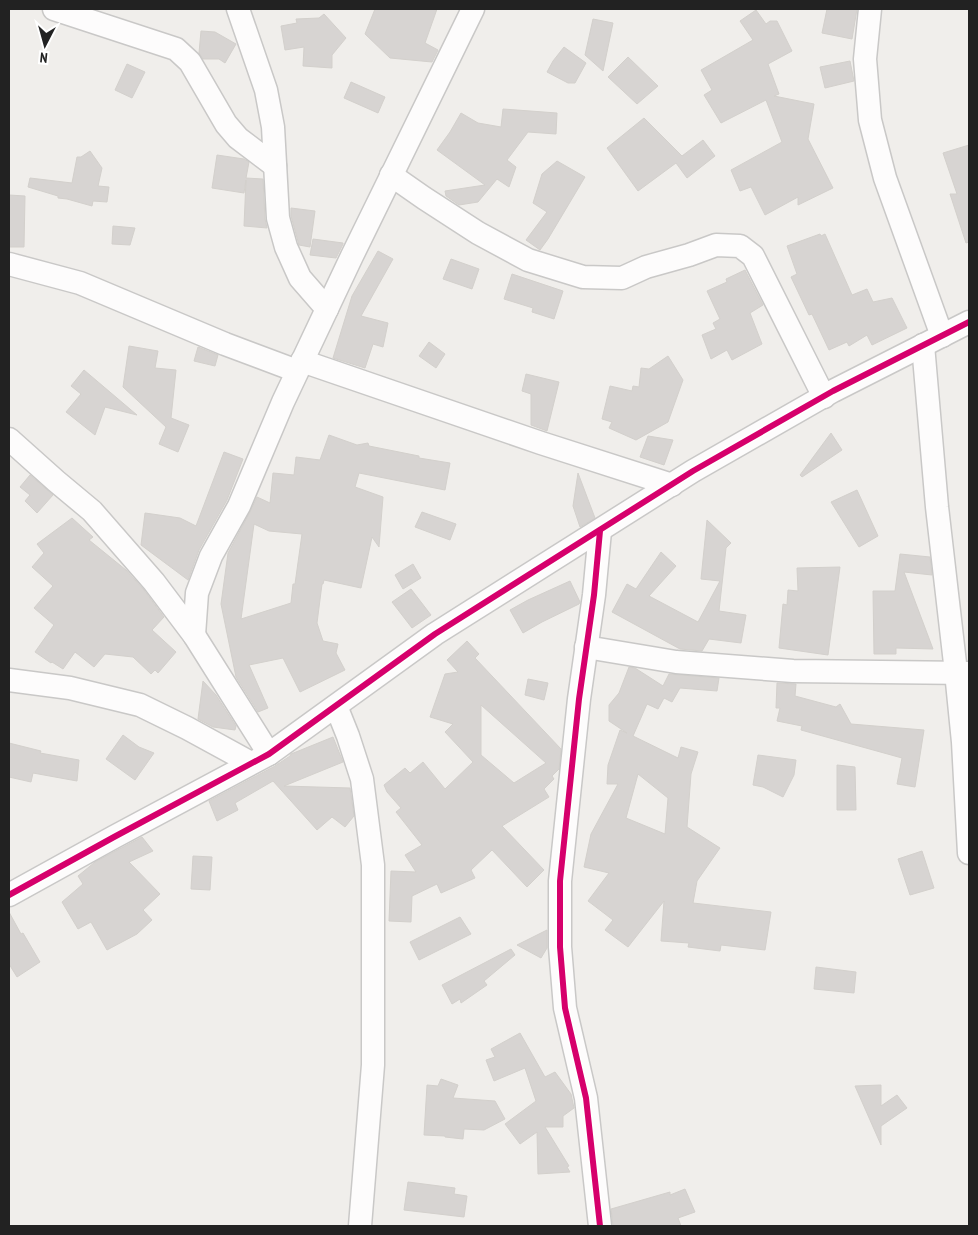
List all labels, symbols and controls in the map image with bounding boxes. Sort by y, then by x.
north arrow [20,20,70,70]
text: N [39,49,48,67]

